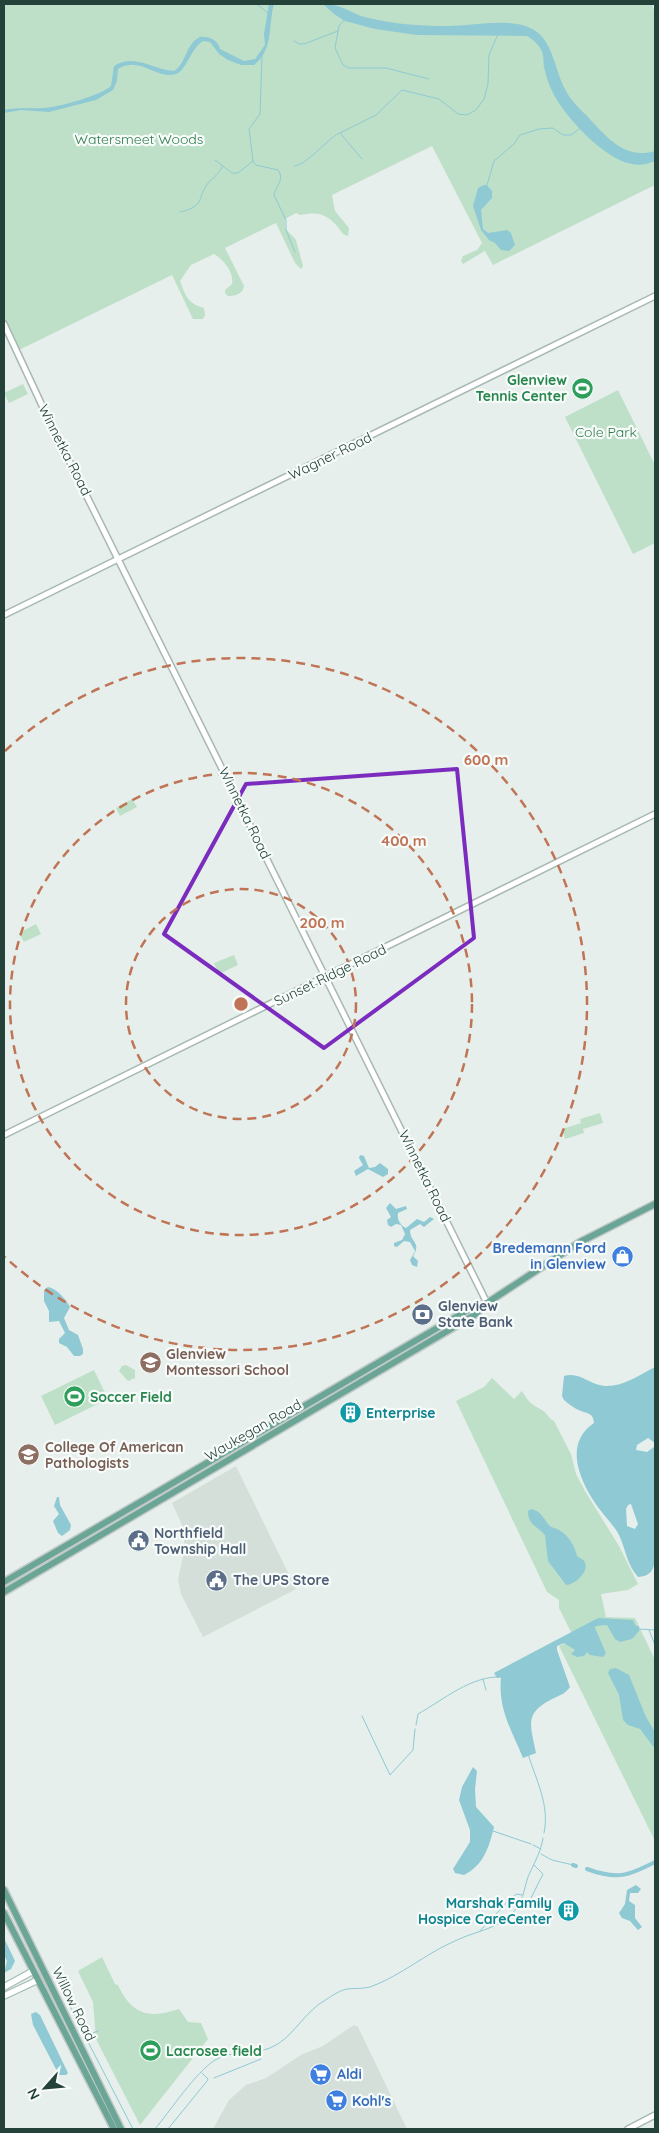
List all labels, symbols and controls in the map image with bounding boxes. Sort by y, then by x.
park label: Watersmeet Woods [75,130,203,148]
place label: Glenview Tennis Center [476,371,567,405]
sports icon: Glenview Tennis Center [571,376,595,400]
street label: Winnetka Road [34,401,96,499]
park label: Cole Park [575,423,637,441]
street label: Wagner Road [285,428,375,484]
text: 600 m [464,750,508,769]
street label: Winnetka Road [215,764,275,862]
text: 400 m [381,831,427,850]
text: 200 m [300,913,345,932]
street label: Sunset Ridge Road [271,940,389,1010]
centre of rings [232,995,250,1013]
street label: Winnetka Road [395,1127,455,1225]
place label: Bredemann Ford in Glenview [492,1239,606,1273]
shop icon: Bredemann Ford in Glenview [610,1244,634,1268]
place label: Glenview State Bank [438,1297,513,1331]
bank icon: Glenview State Bank [410,1302,434,1326]
place label: Glenview Montessori School [166,1345,289,1379]
school or university icon: Glenview Montessori School [138,1350,162,1374]
sports icon: Soccer Field [62,1385,86,1409]
place label: Soccer Field [90,1388,172,1406]
street label: Waukegan Road [202,1395,304,1465]
building icon: Enterprise [338,1401,362,1425]
place label: Enterprise [366,1404,436,1422]
place label: College Of American Pathologists [45,1438,184,1472]
school or university icon: College Of American Pathologists [17,1443,41,1467]
place label: Northfield Township Hall [154,1524,246,1558]
public building icon: Northfield Township Hall [126,1529,150,1553]
public building icon: The UPS Store [205,1568,229,1592]
place label: The UPS Store [233,1571,330,1589]
place label: Marshak Family Hospice CareCenter [418,1894,552,1928]
building icon: Marshak Family Hospice CareCenter [556,1899,580,1923]
street label: Willow Road [48,1964,100,2044]
sports icon: Lacrosee field [138,2039,162,2063]
place label: Lacrosee field [166,2042,262,2060]
supermarket icon: Aldi [309,2062,333,2086]
north arrow [20,2063,70,2113]
place label: Aldi [337,2065,362,2083]
text: N [23,2085,44,2103]
supermarket icon: Kohl's [324,2089,348,2113]
place label: Kohl's [352,2092,392,2110]

